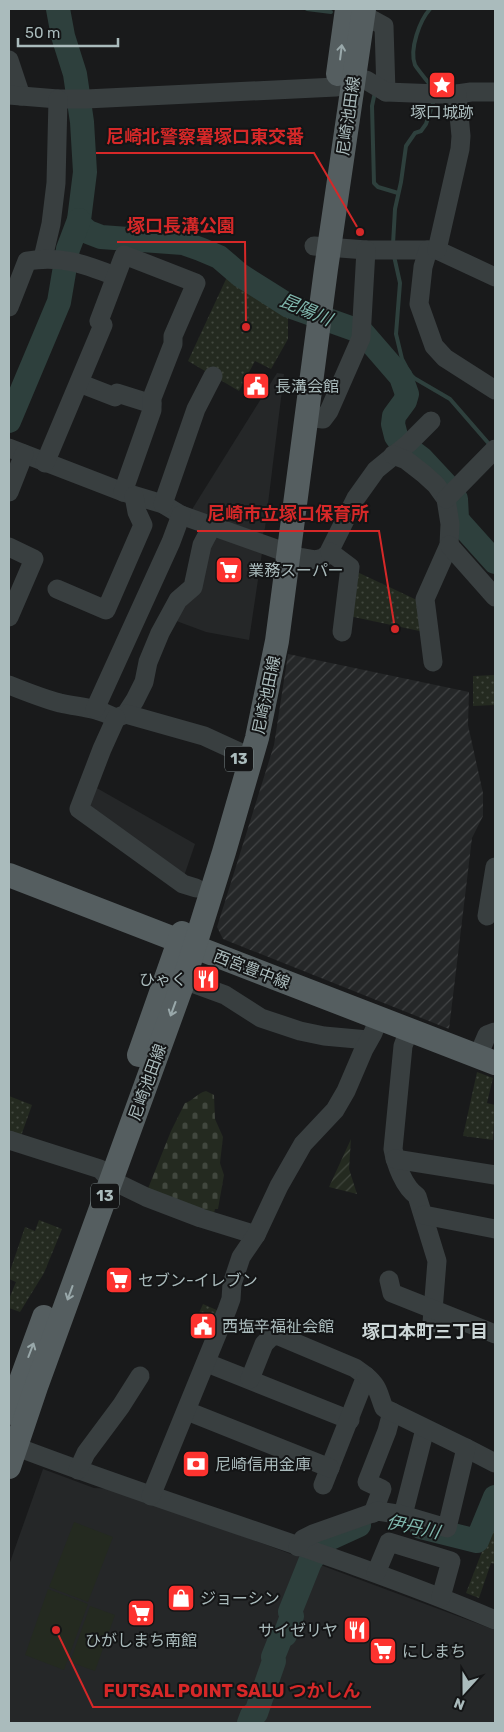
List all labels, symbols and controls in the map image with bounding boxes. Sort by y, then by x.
scale bar [18,15,118,47]
text: 50 m [25,24,60,42]
one-way arrow [336,44,346,60]
place icon: 塚口城跡 [427,70,457,100]
street label: 尼崎池田線 [334,75,363,157]
place label: 塚口城跡 [410,103,474,122]
callout: 尼崎北警察署塚口東交番 [96,120,314,153]
text: 尼崎北警察署塚口東交番 [106,126,304,148]
callout: 塚口長溝公園 [117,209,245,242]
text: 塚口長溝公園 [127,215,235,237]
water label: 昆陽川 [277,289,337,331]
public building icon: 長溝会館 [241,371,271,401]
place label: 長溝会館 [275,377,339,396]
callout: 尼崎市立塚口保育所 [197,498,379,531]
text: 尼崎市立塚口保育所 [207,503,369,525]
supermarket icon: 業務スーパー [214,555,244,585]
place label: 業務スーパー [248,561,344,580]
street label: 尼崎池田線 [249,654,284,736]
road number: 13 [225,746,253,772]
street label: 西宮豊中線 [211,946,293,993]
restaurant icon: ひゃく [191,964,221,994]
place label: ひゃく [139,970,187,989]
one-way arrow [168,1001,177,1016]
street label: 尼崎池田線 [125,1041,170,1123]
road number: 13 [91,1184,119,1208]
supermarket icon: セブン-イレブン [104,1265,134,1295]
place label: セブン-イレブン [138,1271,258,1290]
one-way arrow [65,1285,74,1301]
public building icon: 西塩辛福祉会館 [188,1311,218,1341]
place label: 西塩辛福祉会館 [222,1317,334,1336]
district label: 塚口本町三丁目 [362,1321,488,1343]
one-way arrow [27,1343,36,1359]
bank icon: 尼崎信用金庫 [181,1449,211,1479]
place label: 尼崎信用金庫 [215,1455,311,1474]
water label: 伊丹川 [384,1511,444,1544]
shop icon: ジョーシン [166,1583,196,1613]
place label: ジョーシン [200,1589,280,1608]
supermarket icon: ひがしまち南館 [126,1598,156,1628]
restaurant icon: サイゼリヤ [342,1615,372,1645]
place label: サイゼリヤ [258,1621,338,1640]
place label: ひがしまち南館 [85,1631,197,1650]
supermarket icon: にしまち [368,1636,398,1666]
place label: にしまち [402,1642,466,1661]
north arrow [439,1667,489,1717]
callout: FUTSAL POINT SALU つかしん [93,1674,371,1707]
text: FUTSAL POINT SALU つかしん [104,1680,360,1702]
text: N [452,1694,467,1713]

